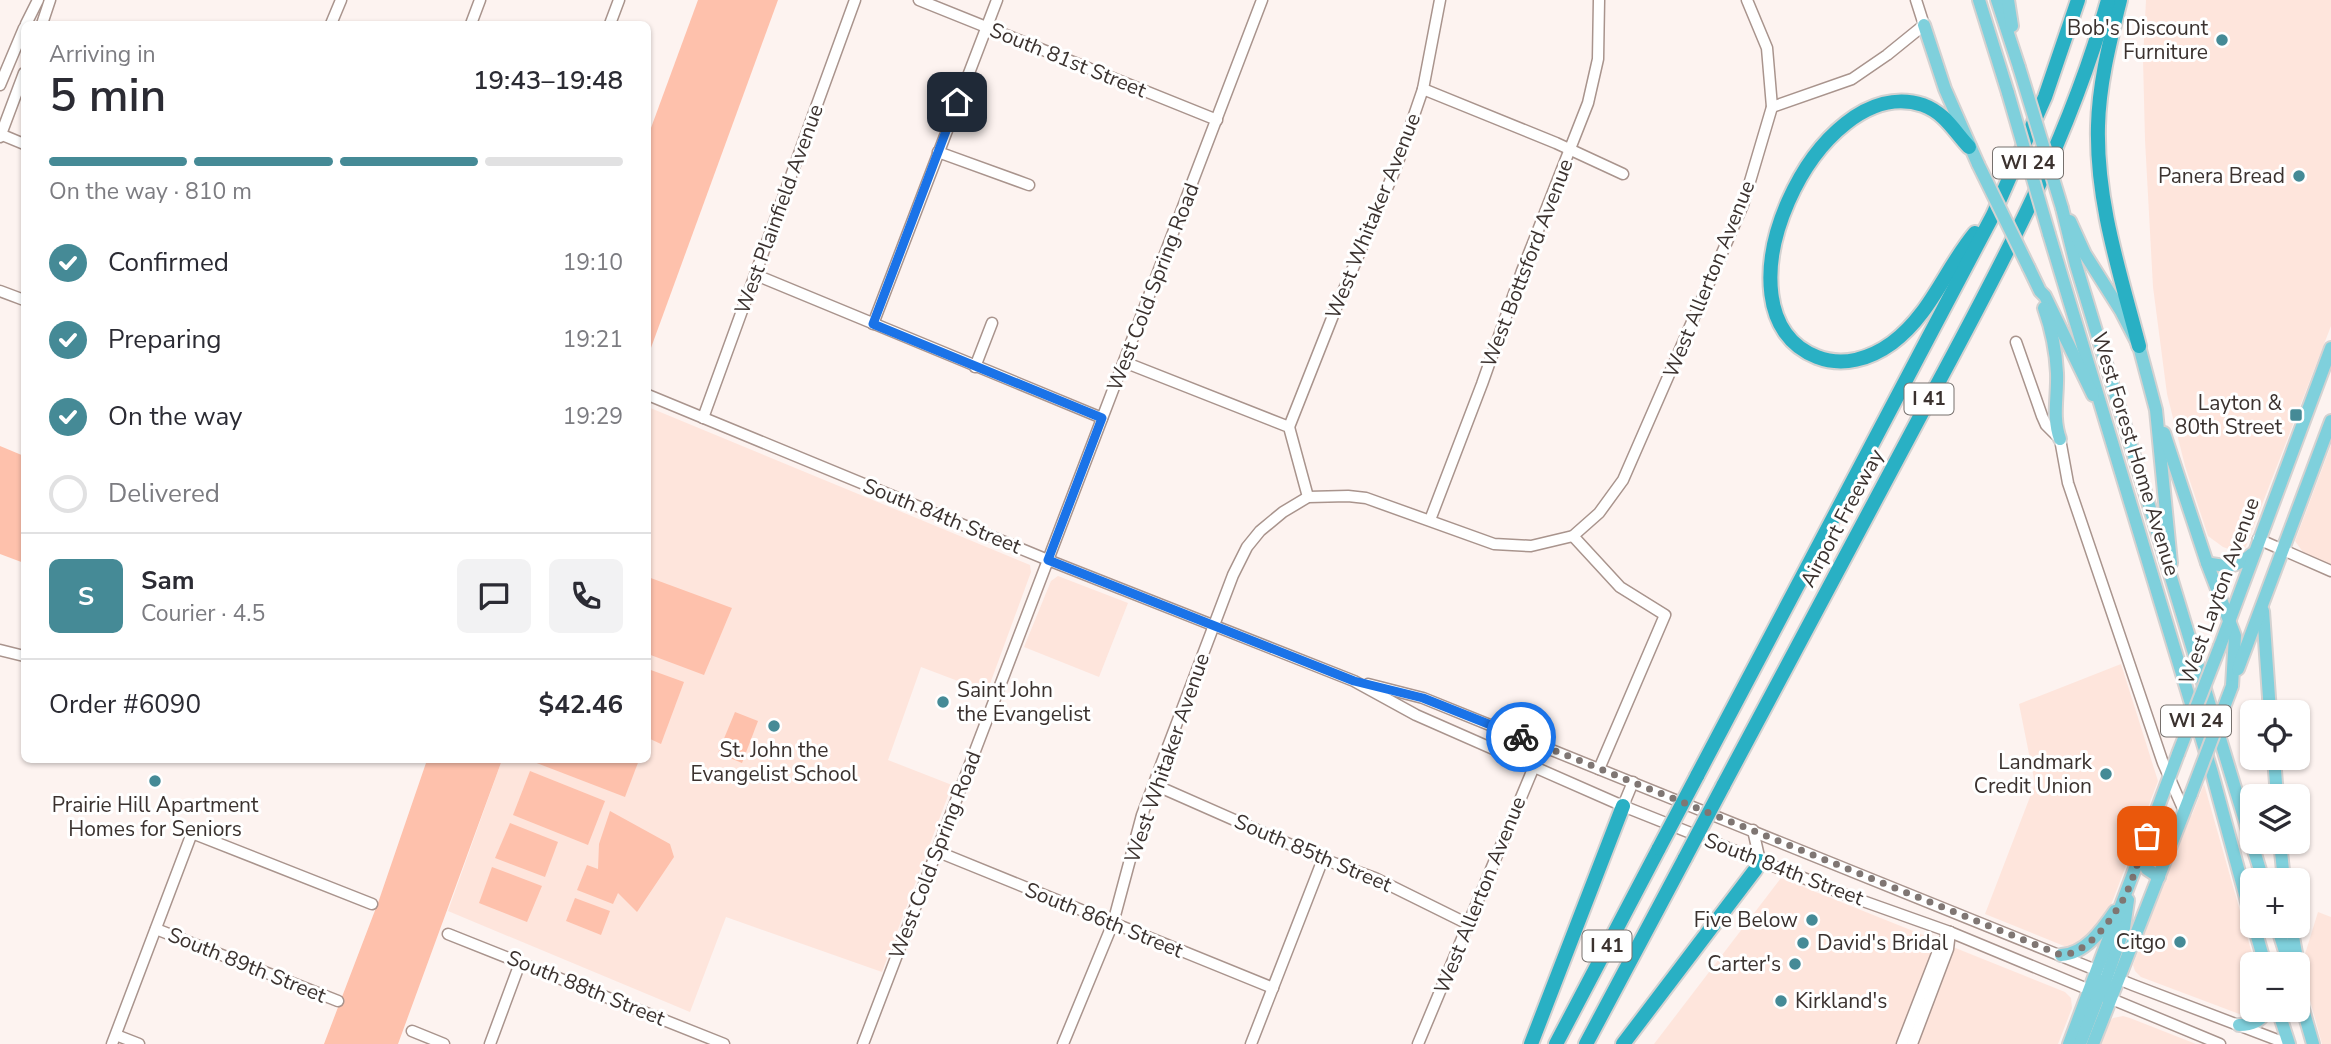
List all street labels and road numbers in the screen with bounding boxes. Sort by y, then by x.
street label: South 81st Street [986,16,1151,104]
street label: West Plainfield Avenue [728,100,830,318]
street label: West Whitaker Avenue [1319,109,1427,323]
road number: WI 24 [1993,148,2063,178]
street label: West Bottsford Avenue [1474,155,1580,371]
street label: West Allerton Avenue [1657,176,1761,382]
street label: West Cold Spring Road [1100,179,1206,395]
street label: West Forest Home Avenue [2086,329,2186,579]
road number: I 41 [1904,384,1954,414]
street label: Airport Freeway [1794,444,1890,592]
street label: South 84th Street [859,472,1026,561]
street label: West Layton Avenue [2172,494,2266,688]
street label: West Whitaker Avenue [1118,649,1216,867]
road number: WI 24 [2161,706,2231,736]
street label: West Cold Spring Road [882,747,988,963]
street label: West Allerton Avenue [1428,792,1532,998]
street label: South 85th Street [1230,807,1396,899]
street label: South 84th Street [1700,826,1868,912]
street label: South 86th Street [1021,876,1188,965]
street label: South 89th Street [164,921,331,1010]
road number: I 41 [1582,930,1632,962]
street label: South 88th Street [503,944,670,1033]

